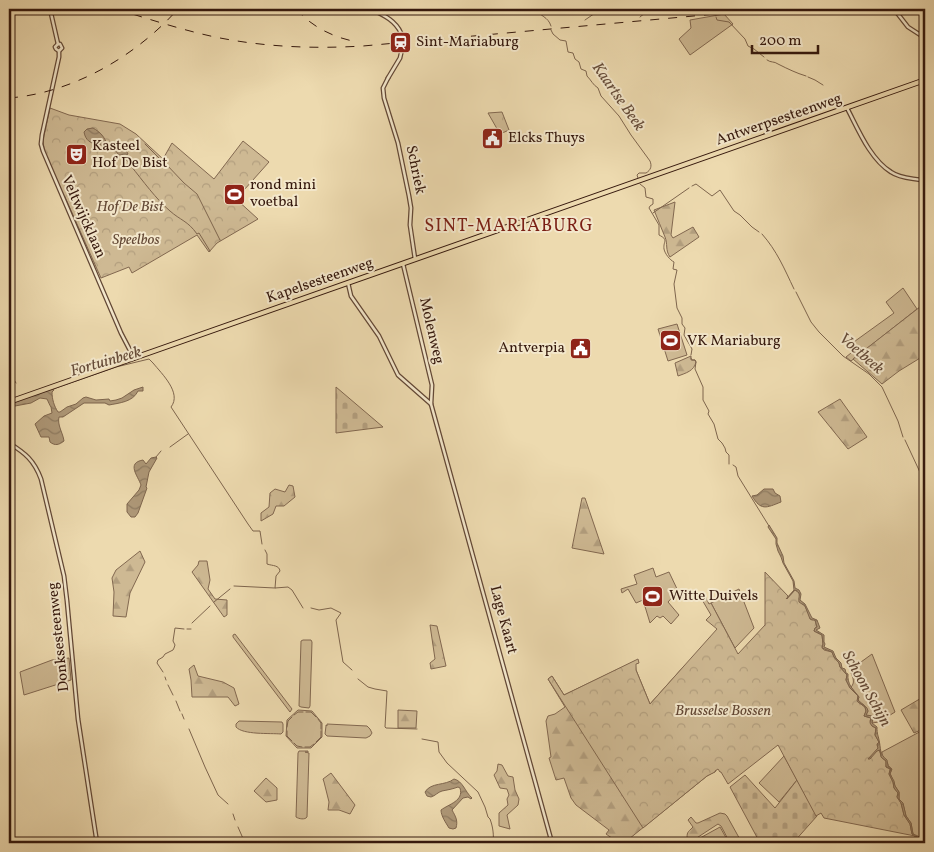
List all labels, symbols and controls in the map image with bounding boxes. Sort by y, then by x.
scale bar [752,22,818,54]
station icon: Sint-Mariaburg [388,30,412,54]
text: 200 m [759,31,802,52]
place label: Sint-Mariaburg [416,32,519,53]
water label: Kaartse Beek [586,58,650,136]
street label: Antwerpsesteenweg [713,88,845,151]
public building icon: Elcks Thuys [480,126,504,150]
place label: Elcks Thuys [508,128,585,149]
place label: Kasteel Hof De Bist [92,136,168,174]
theatre icon: Kasteel Hof De Bist [64,143,88,167]
street label: Schriek [400,144,430,196]
street label: Veltwijcklaan [55,172,111,262]
place label: rond mini voetbal [250,175,316,213]
sports icon: rond mini voetbal [222,182,246,206]
park label: Hof De Bist [96,197,165,218]
district label: SINT-MARIABURG [424,214,594,239]
park label: Speelbos [112,230,160,251]
street label: Kapelsesteenweg [264,253,377,309]
street label: Molenweg [413,296,449,367]
water label: Voetbeek [833,328,889,380]
sports icon: VK Mariaburg [659,329,683,353]
place label: VK Mariaburg [687,331,781,352]
public building icon: Antverpia [569,336,593,360]
place label: Antverpia [498,338,565,359]
water label: Fortuinbeek [68,341,145,383]
street label: Donksesteenweg [43,581,75,693]
street label: Lage Kaart [484,583,522,657]
sports icon: Witte Duivels [641,584,665,608]
place label: Witte Duivels [669,586,758,607]
water label: Schoon Schijn [836,647,896,731]
park label: Brusselse Bossen [675,701,771,722]

